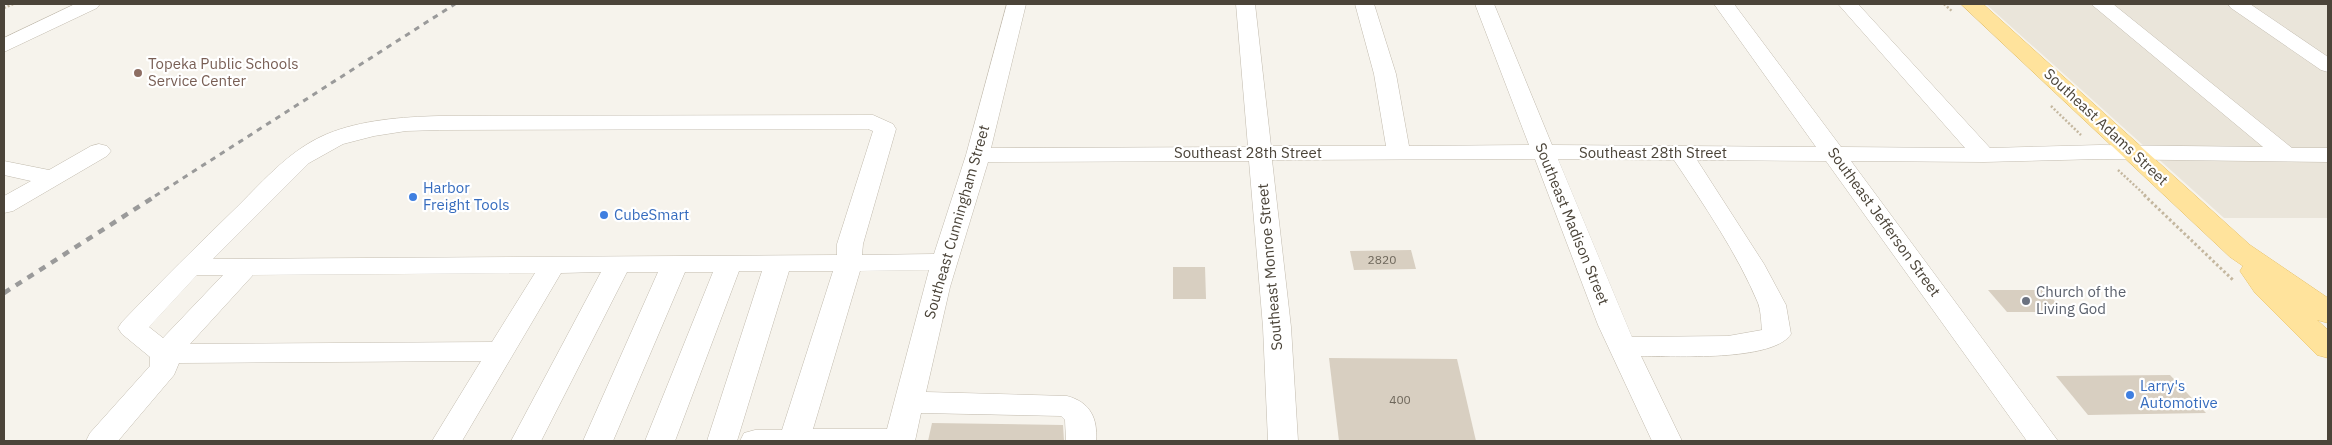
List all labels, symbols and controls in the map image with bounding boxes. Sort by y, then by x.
place label: Topeka Public Schools Service Center [148,54,299,90]
street label: Southeast Adams Street [2040,64,2172,189]
marker: Topeka Public Schools Service Center [132,67,144,79]
street label: Southeast Cunningham Street [920,123,993,321]
street label: Southeast Madison Street [1531,140,1614,308]
street label: Southeast 28th Street [1174,143,1322,162]
street label: Southeast 28th Street [1579,143,1727,162]
street label: Southeast Jefferson Street [1824,143,1945,300]
place label: Harbor Freight Tools [423,178,510,214]
street label: Southeast Monroe Street [1253,183,1286,351]
marker: Harbor Freight Tools [407,191,419,203]
place label: CubeSmart [614,205,689,224]
marker: CubeSmart [598,209,610,221]
house number: 2820 [1368,252,1396,267]
place label: Church of the Living God [2036,282,2126,318]
marker: Church of the Living God [2020,295,2032,307]
place label: Larry's Automotive [2140,376,2218,412]
marker: Larry's Automotive [2124,389,2136,401]
house number: 400 [1389,392,1411,407]

